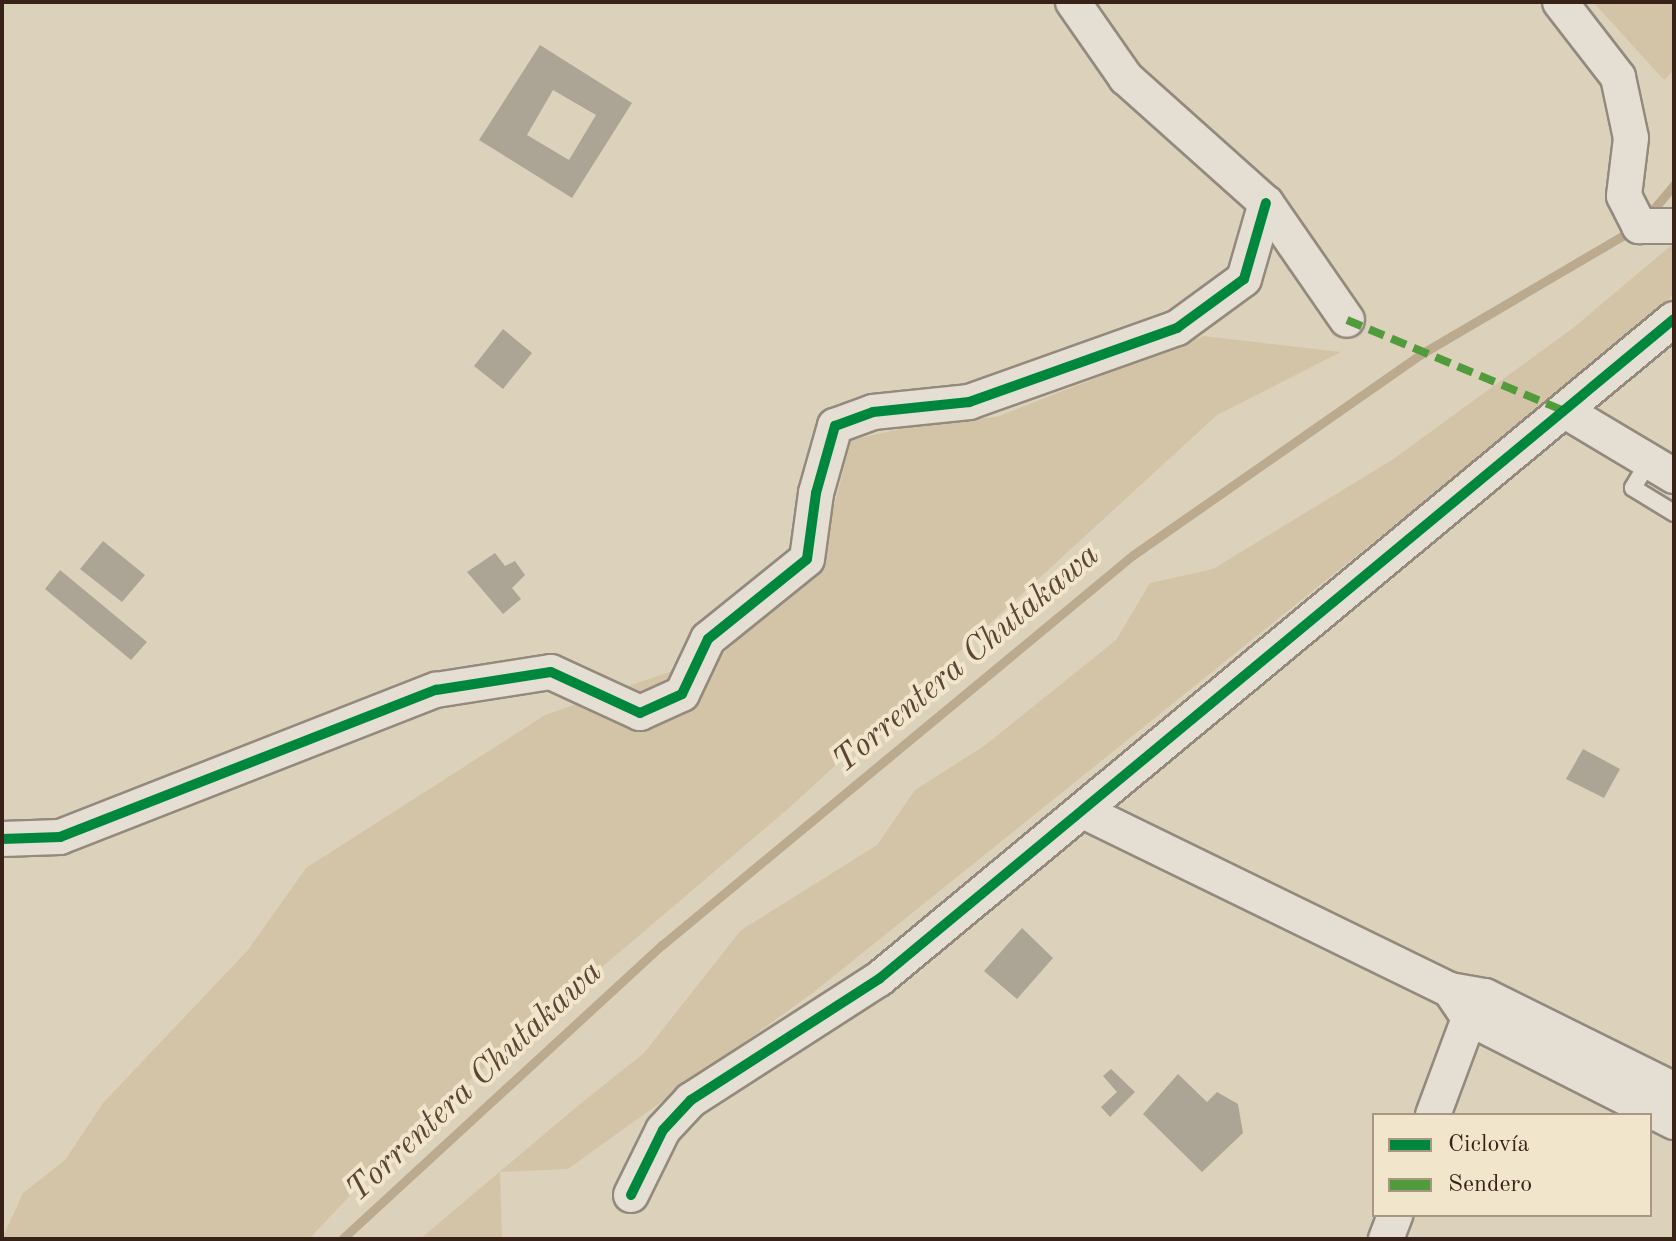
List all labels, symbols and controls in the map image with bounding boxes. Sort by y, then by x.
water label: Torrentera Chutakawa [826,536,1108,782]
water label: Torrentera Chutakawa [339,953,611,1211]
legend [1372,1113,1652,1217]
text: Ciclovía [1448,1133,1529,1157]
text: Sendero [1448,1173,1532,1197]

